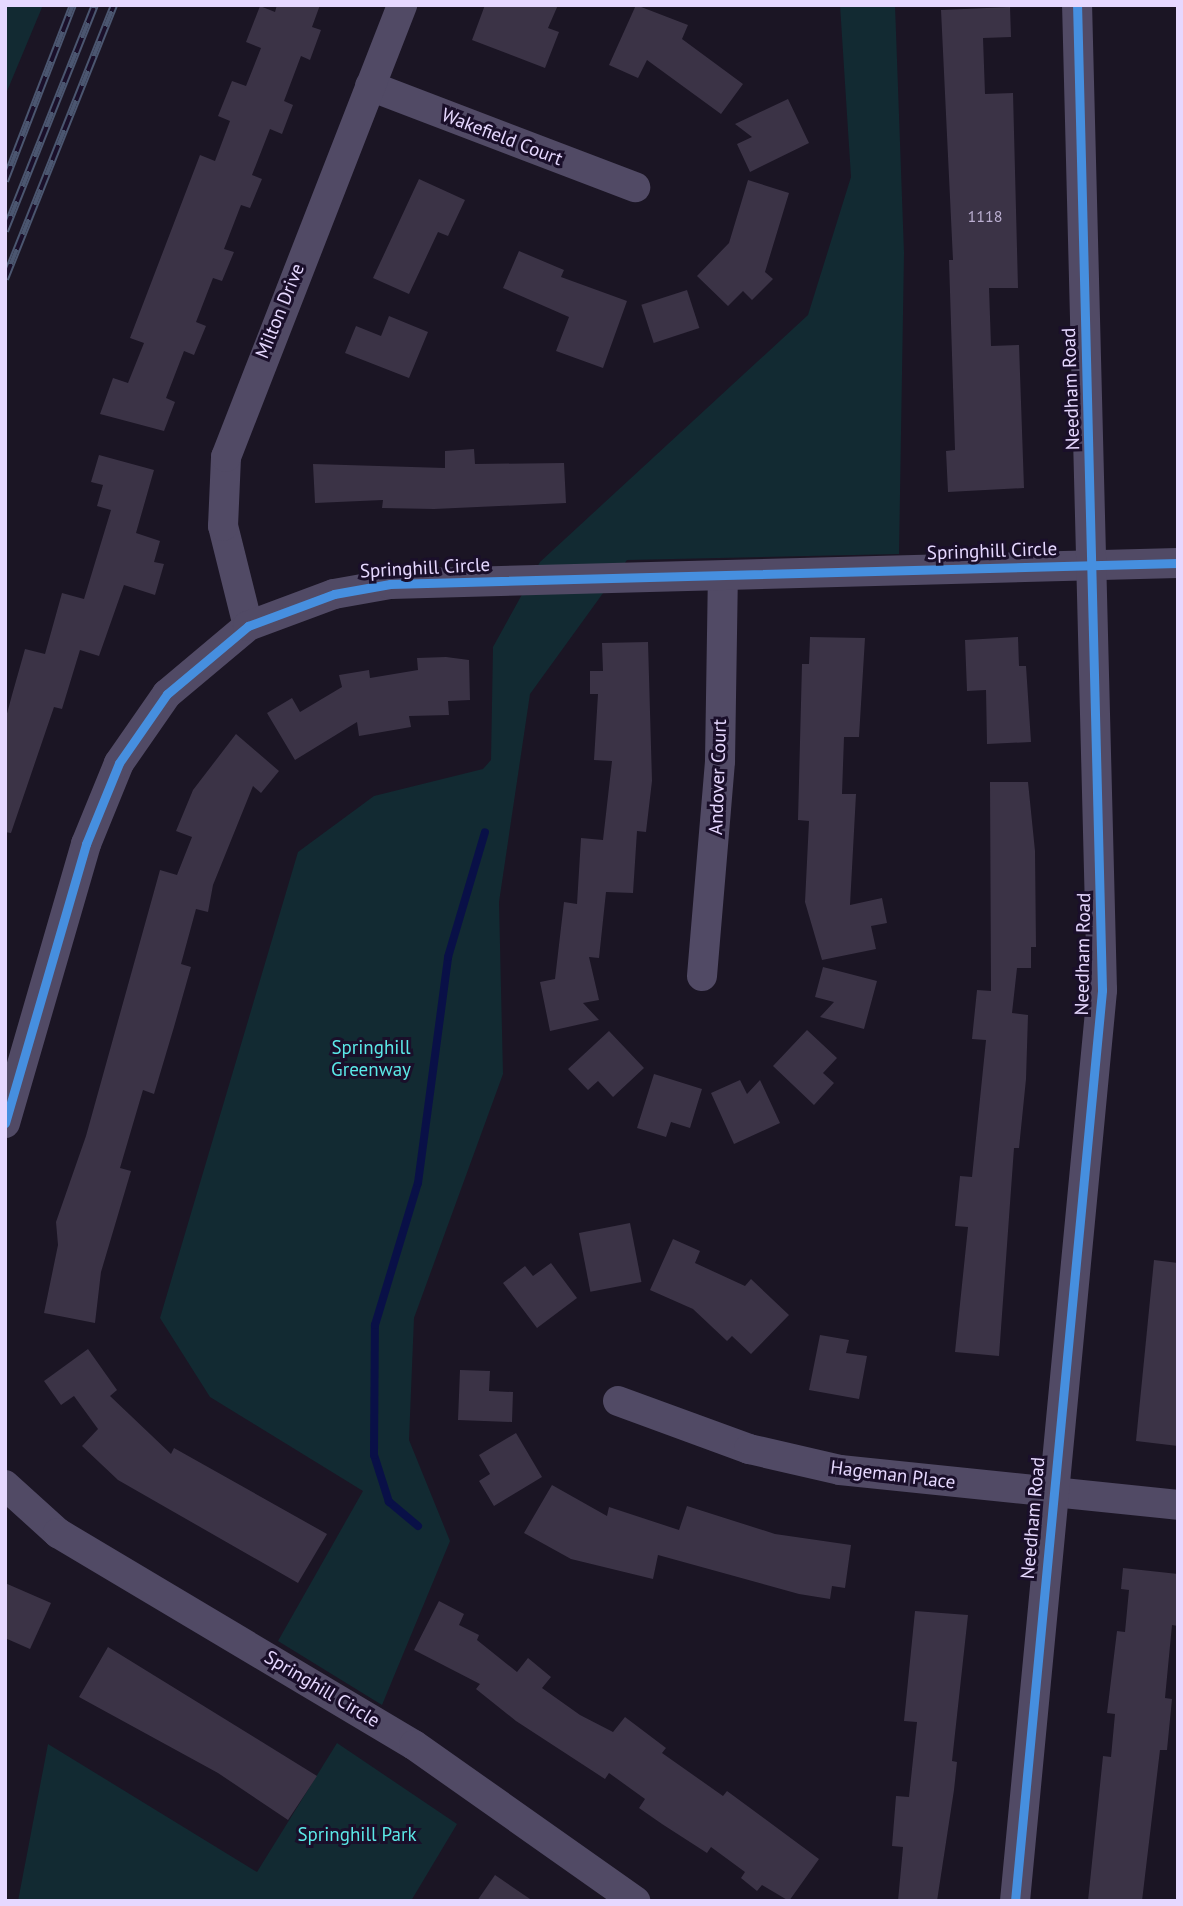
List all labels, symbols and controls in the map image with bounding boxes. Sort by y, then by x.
street label: Wakefield Court [438,103,566,171]
house number: 1118 [968,206,1002,226]
street label: Milton Drive [251,260,309,362]
street label: Needham Road [1057,327,1085,451]
street label: Springhill Circle [926,537,1058,565]
street label: Springhill Circle [359,553,491,583]
street label: Andover Court [705,719,731,835]
street label: Needham Road [1071,892,1095,1016]
park label: Springhill Greenway [331,1037,411,1081]
street label: Hageman Place [829,1456,957,1494]
street label: Needham Road [1016,1456,1050,1580]
street label: Springhill Circle [260,1646,384,1732]
park label: Springhill Park [297,1824,417,1846]

